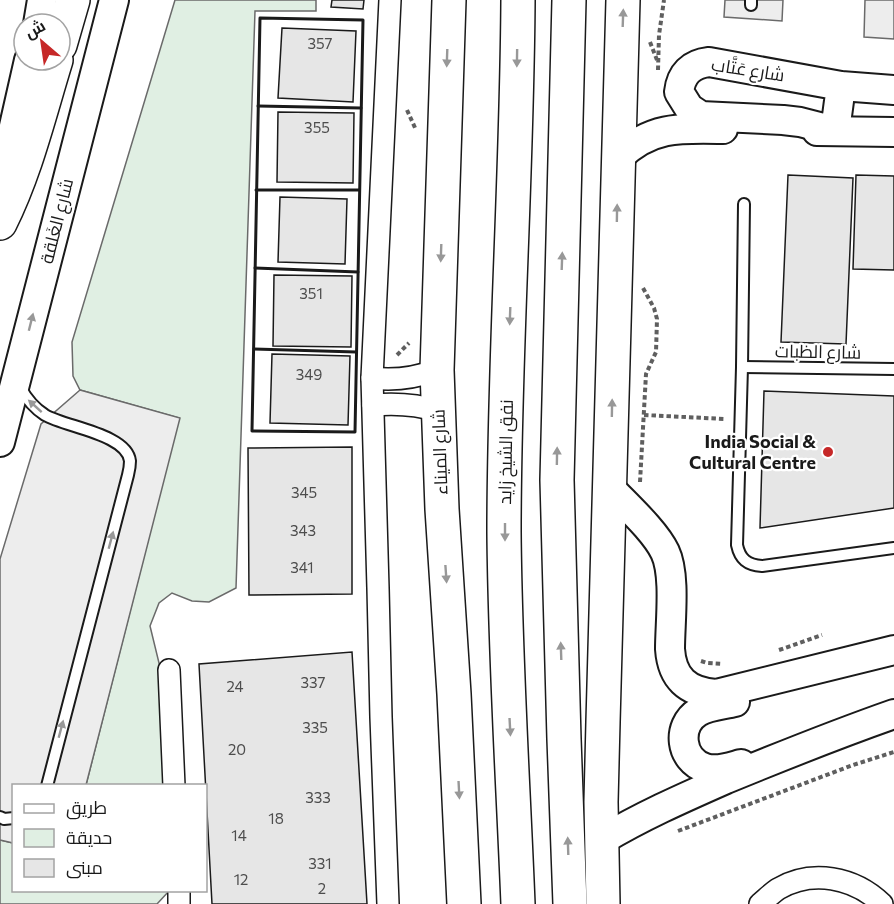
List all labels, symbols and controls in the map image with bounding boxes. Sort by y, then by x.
one-way arrow [618,9,627,28]
north arrow [12,12,72,72]
text: ش [21,15,49,43]
house number: 357 [307,34,333,52]
one-way arrow [443,49,452,68]
one-way arrow [513,49,522,68]
street label: شارع عَتَّاب [710,52,786,88]
house number: 355 [304,118,330,136]
street label: شارع الغَلقة [35,176,79,266]
one-way arrow [613,204,622,223]
one-way arrow [436,244,445,263]
one-way arrow [557,251,567,270]
house number: 351 [299,284,323,302]
one-way arrow [505,307,514,326]
one-way arrow [27,312,36,330]
street label: شارع الظبات [775,339,861,365]
house number: 349 [296,365,322,383]
one-way arrow [28,399,43,413]
street label: نفق الشيخ زايد [493,399,519,505]
one-way arrow [607,399,617,418]
street label: شارع الميناء [427,409,453,495]
place label: India Social & Cultural Centre [689,430,816,473]
marker: India Social & Cultural Centre [821,445,835,459]
one-way arrow [552,446,562,465]
house number: 345 [291,483,317,501]
house number: 343 [290,521,316,539]
one-way arrow [500,523,510,542]
one-way arrow [107,531,116,549]
house number: 341 [290,558,314,576]
one-way arrow [442,565,451,584]
one-way arrow [556,641,566,660]
house number: 337 [301,673,326,691]
house number: 24 [226,677,244,695]
house number: 335 [302,718,328,736]
one-way arrow [505,718,515,737]
one-way arrow [57,720,67,738]
house number: 20 [228,740,246,758]
one-way arrow [454,780,463,799]
legend [12,784,207,892]
house number: 333 [305,788,331,806]
text: طريق [66,796,107,820]
house number: 18 [268,809,284,827]
text: حديقة [66,826,112,848]
house number: 14 [231,826,247,844]
one-way arrow [563,836,573,855]
house number: 331 [308,854,332,872]
text: مبنى [66,856,103,879]
house number: 12 [234,870,248,888]
house number: 2 [318,879,326,897]

